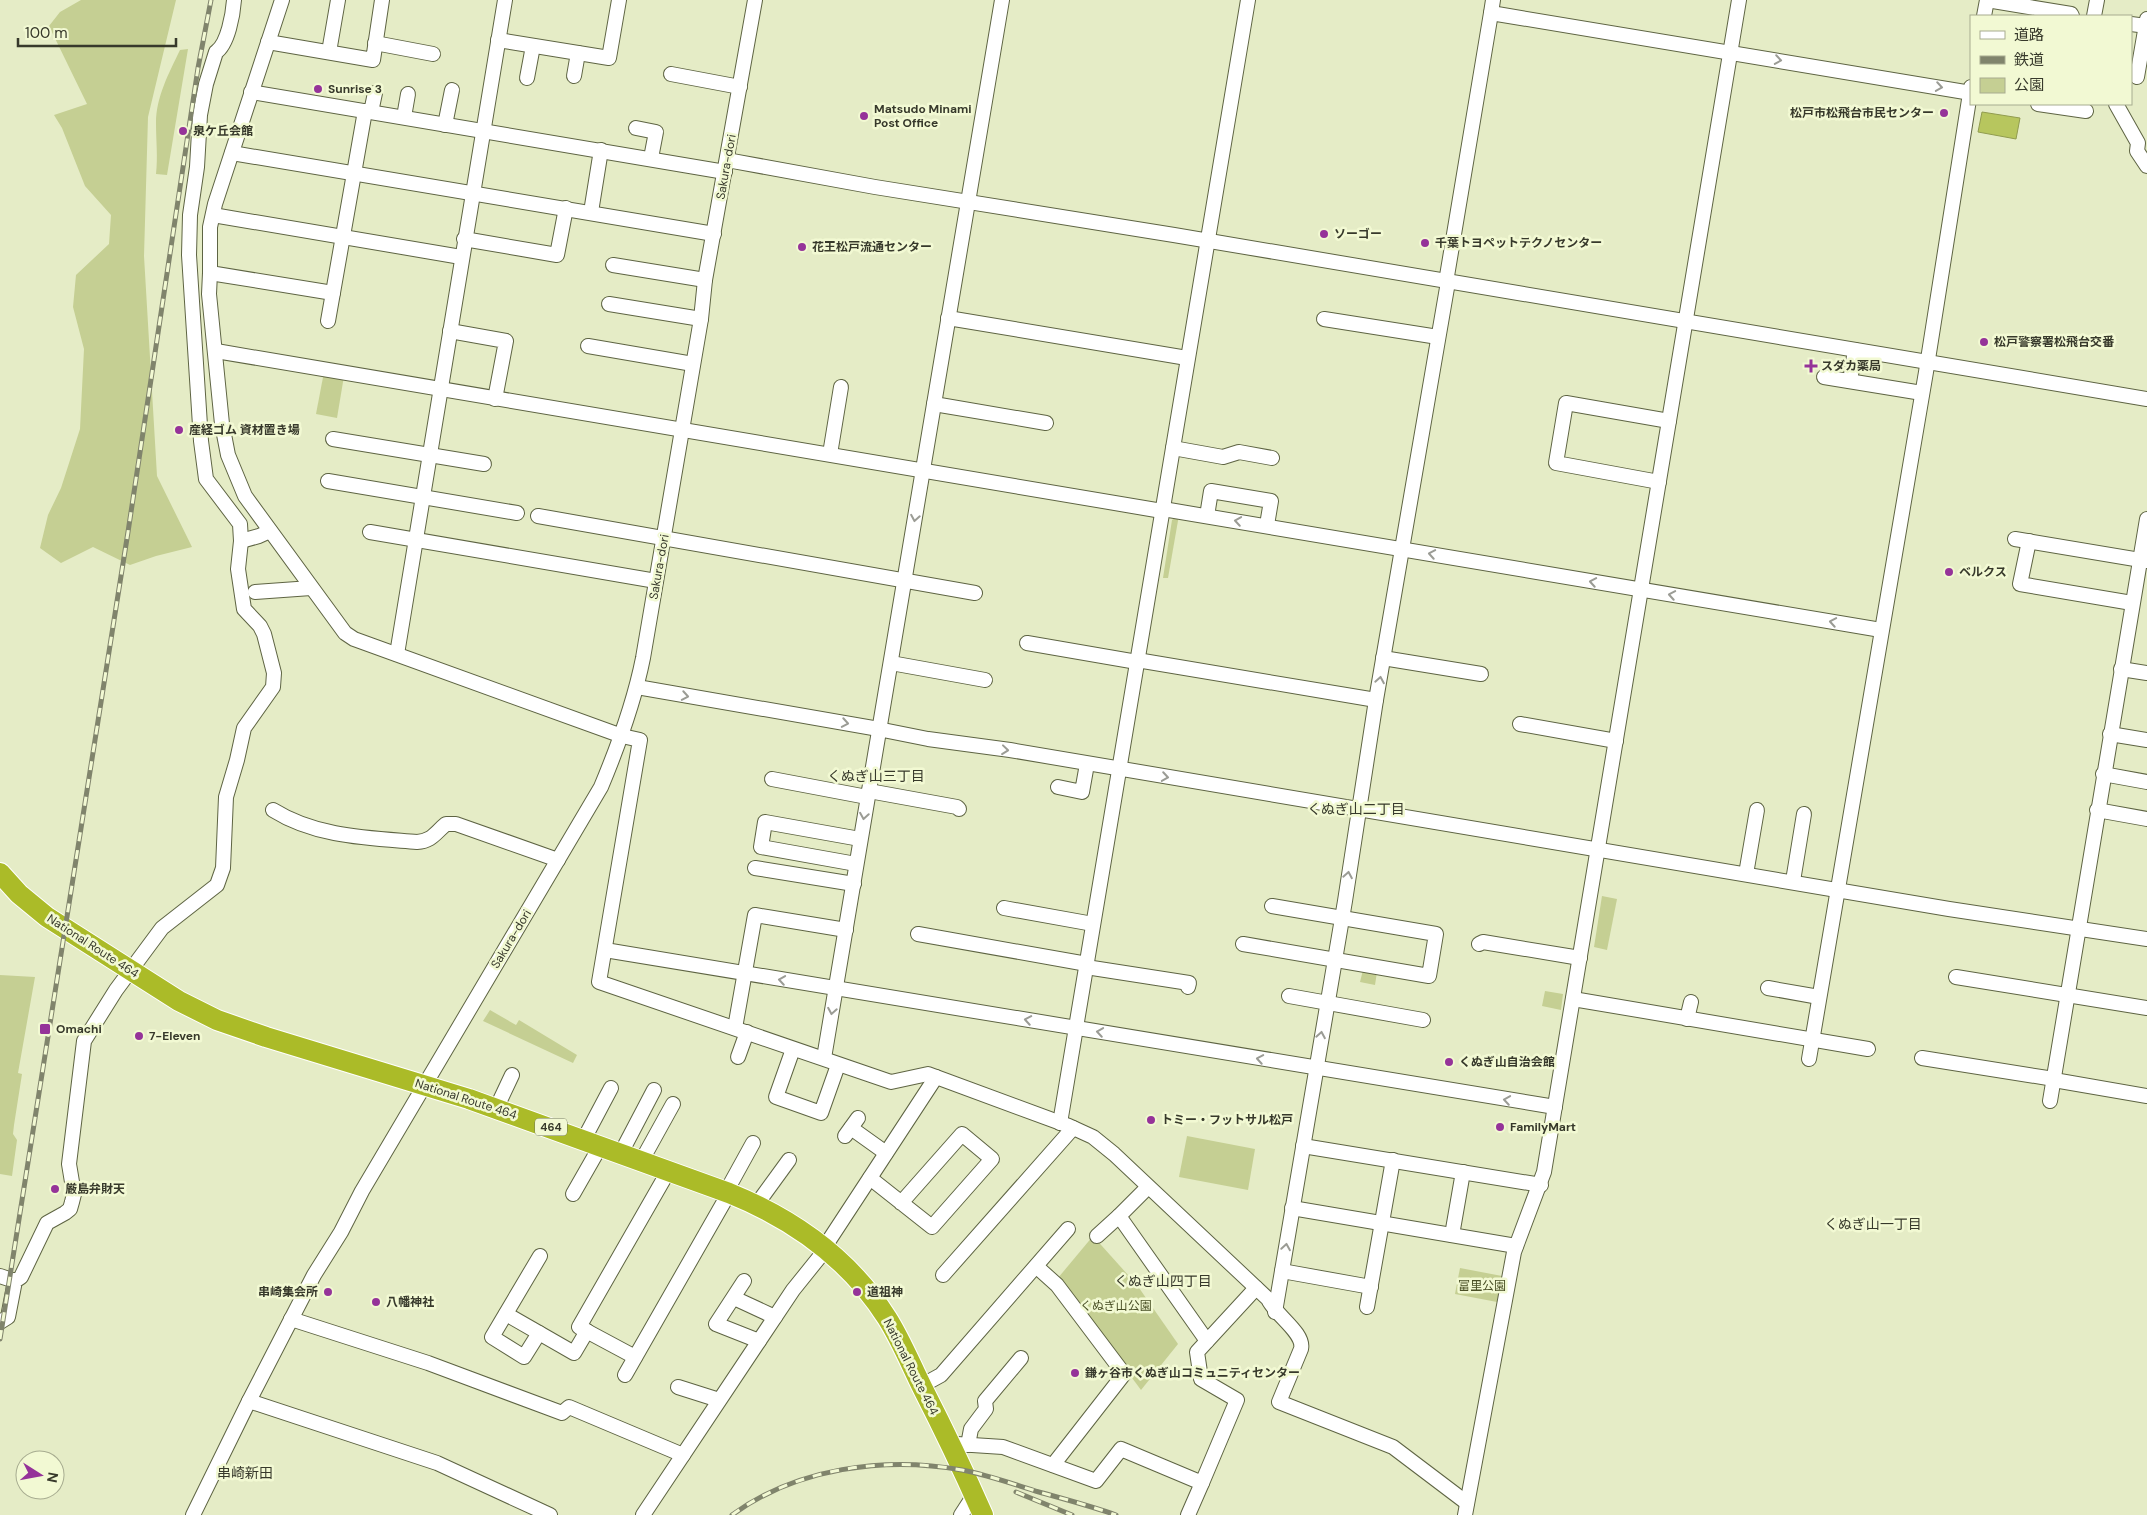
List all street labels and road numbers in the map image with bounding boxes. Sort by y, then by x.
street label: Sakura-dori [712,133,740,201]
street label: Sakura-dori [645,533,673,601]
street label: Sakura-dori [487,907,535,971]
street label: National Route 464 [44,910,142,982]
street label: National Route 464 [413,1075,519,1123]
road number: 464 [535,1118,567,1136]
street label: National Route 464 [880,1316,942,1418]

